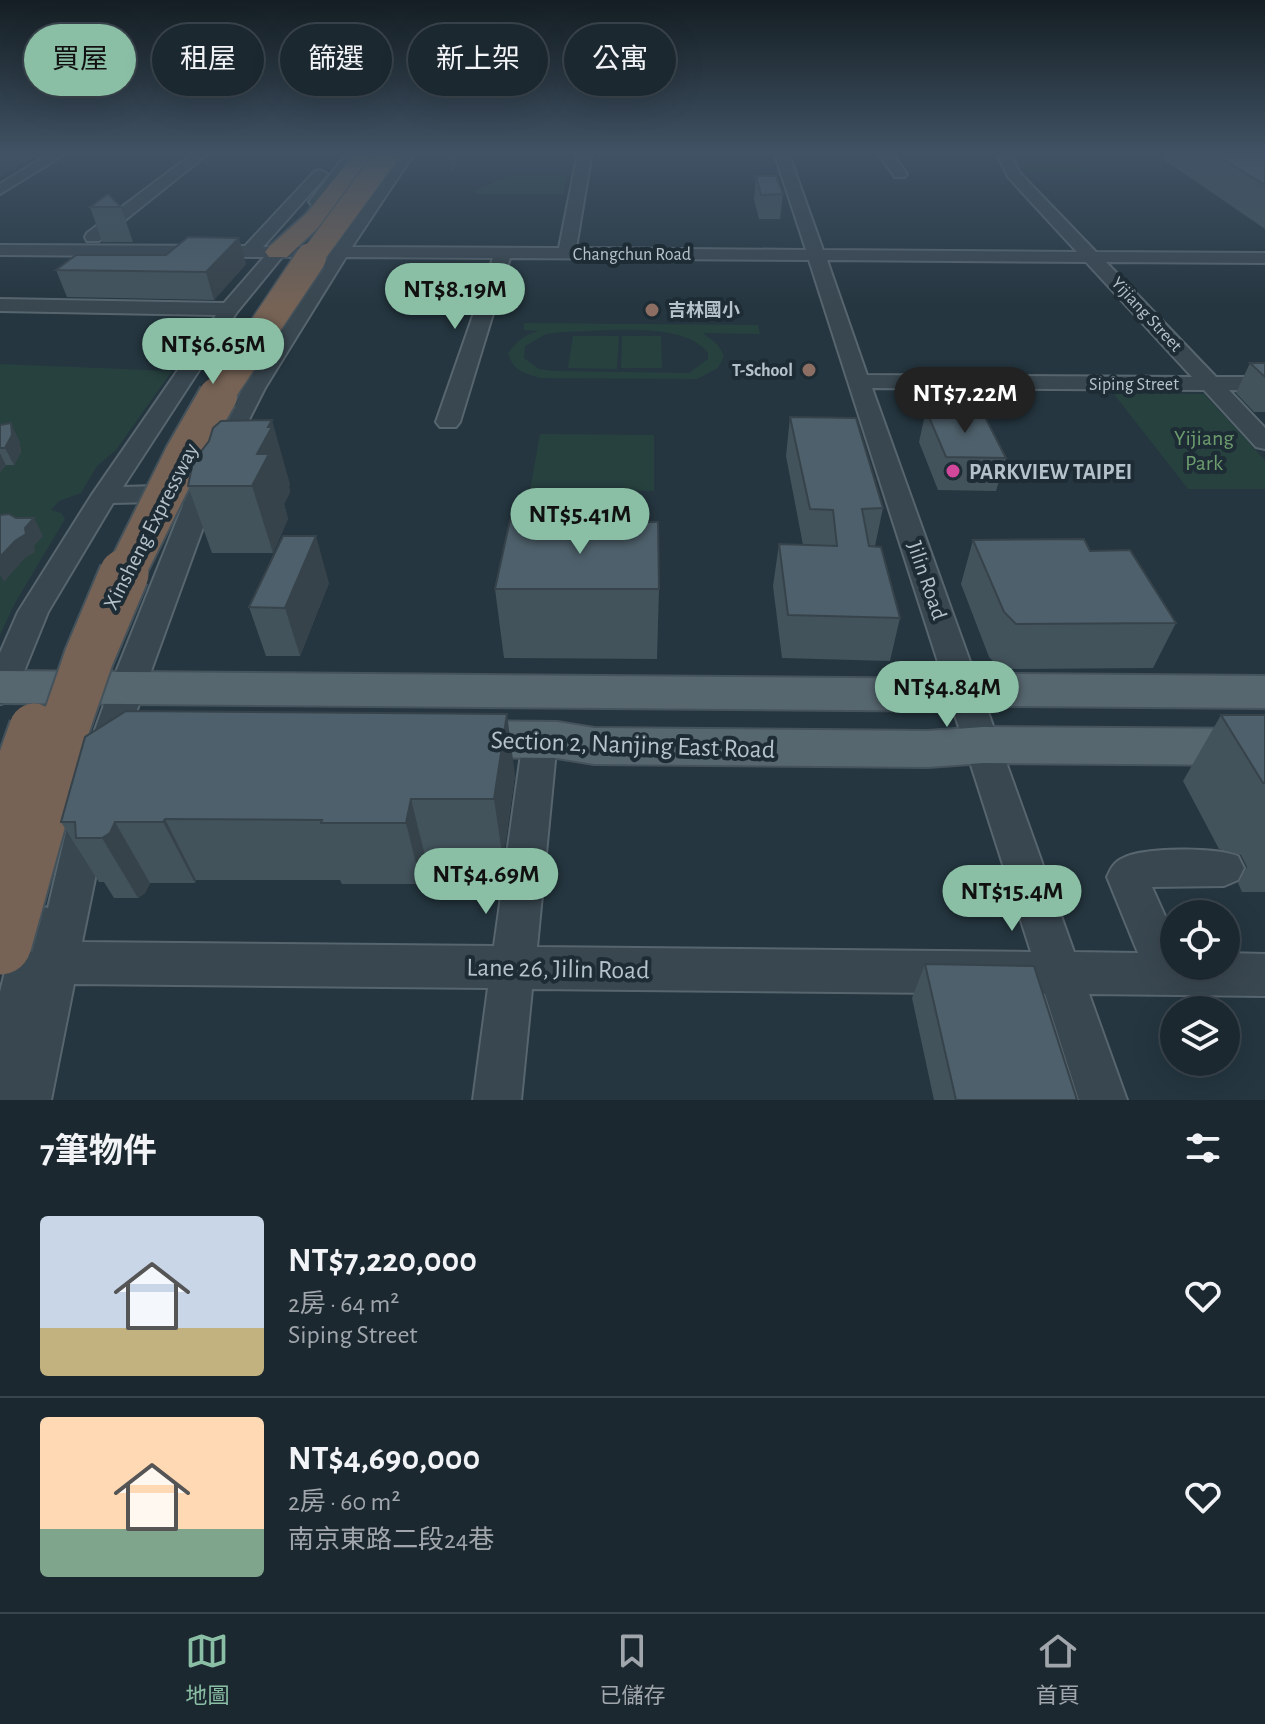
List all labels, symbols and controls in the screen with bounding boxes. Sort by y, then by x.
chip: 買屋 [24,24,136,96]
chip: 租屋 [152,24,264,96]
chip: 篩選 [280,24,392,96]
chip: 新上架 [408,24,548,96]
chip: 公寓 [564,24,676,96]
street label: Changchun Road [573,246,691,264]
pin: NT$8.19M [372,263,538,331]
street label: Yijiang Street [1108,274,1185,356]
text: NT$8.19M [403,276,507,302]
marker: 吉林國小 [643,301,661,319]
place label: 吉林國小 [668,301,740,320]
pin: NT$6.65M [130,318,296,386]
text: NT$6.65M [160,331,266,357]
marker: T-School [800,361,818,379]
place label: T-School [732,362,793,380]
pin: NT$7.22M [882,367,1048,435]
street label: Siping Street [1089,376,1179,394]
text: NT$7.22M [912,380,1018,406]
park label: Yijiang Park [1174,427,1234,474]
street label: Xinsheng Expressway [99,439,203,613]
place label: PARKVIEW TAIPEI [969,461,1132,483]
marker: PARKVIEW TAIPEI [944,462,962,480]
pin: NT$5.41M [497,488,663,556]
text: NT$5.41M [528,501,632,527]
street label: Jilin Road [903,538,951,623]
pin: NT$4.84M [864,661,1030,729]
text: NT$4.84M [893,674,1001,700]
street label: Section 2, Nanjing East Road [490,727,776,763]
pin: NT$4.69M [403,848,569,916]
text: NT$4.69M [432,861,540,887]
pin: NT$15.4M [929,865,1095,933]
text: NT$15.4M [960,878,1064,904]
map controls [1160,900,1240,1076]
button: locate [1160,900,1240,980]
street label: Lane 26, Jilin Road [466,954,650,984]
button: layers [1160,996,1240,1076]
icon: filters [1181,1126,1225,1170]
text: 7筆物件 [40,1135,157,1169]
text: NT$7,220,000 [288,1244,477,1278]
icon: home [104,1248,200,1344]
icon: heart [1181,1274,1225,1318]
text: 2房 · 64 m² [288,1291,399,1317]
text: Siping Street [288,1322,418,1348]
text: NT$4,690,000 [288,1442,480,1476]
icon: home [104,1449,200,1545]
icon: heart [1181,1475,1225,1519]
text: 2房 · 60 m² [288,1489,400,1515]
text: 南京東路二段24巷 [288,1527,494,1553]
tab: 地圖 [185,1629,229,1709]
tab: 已儲存 [599,1629,666,1709]
tab: 首頁 [1036,1629,1080,1709]

